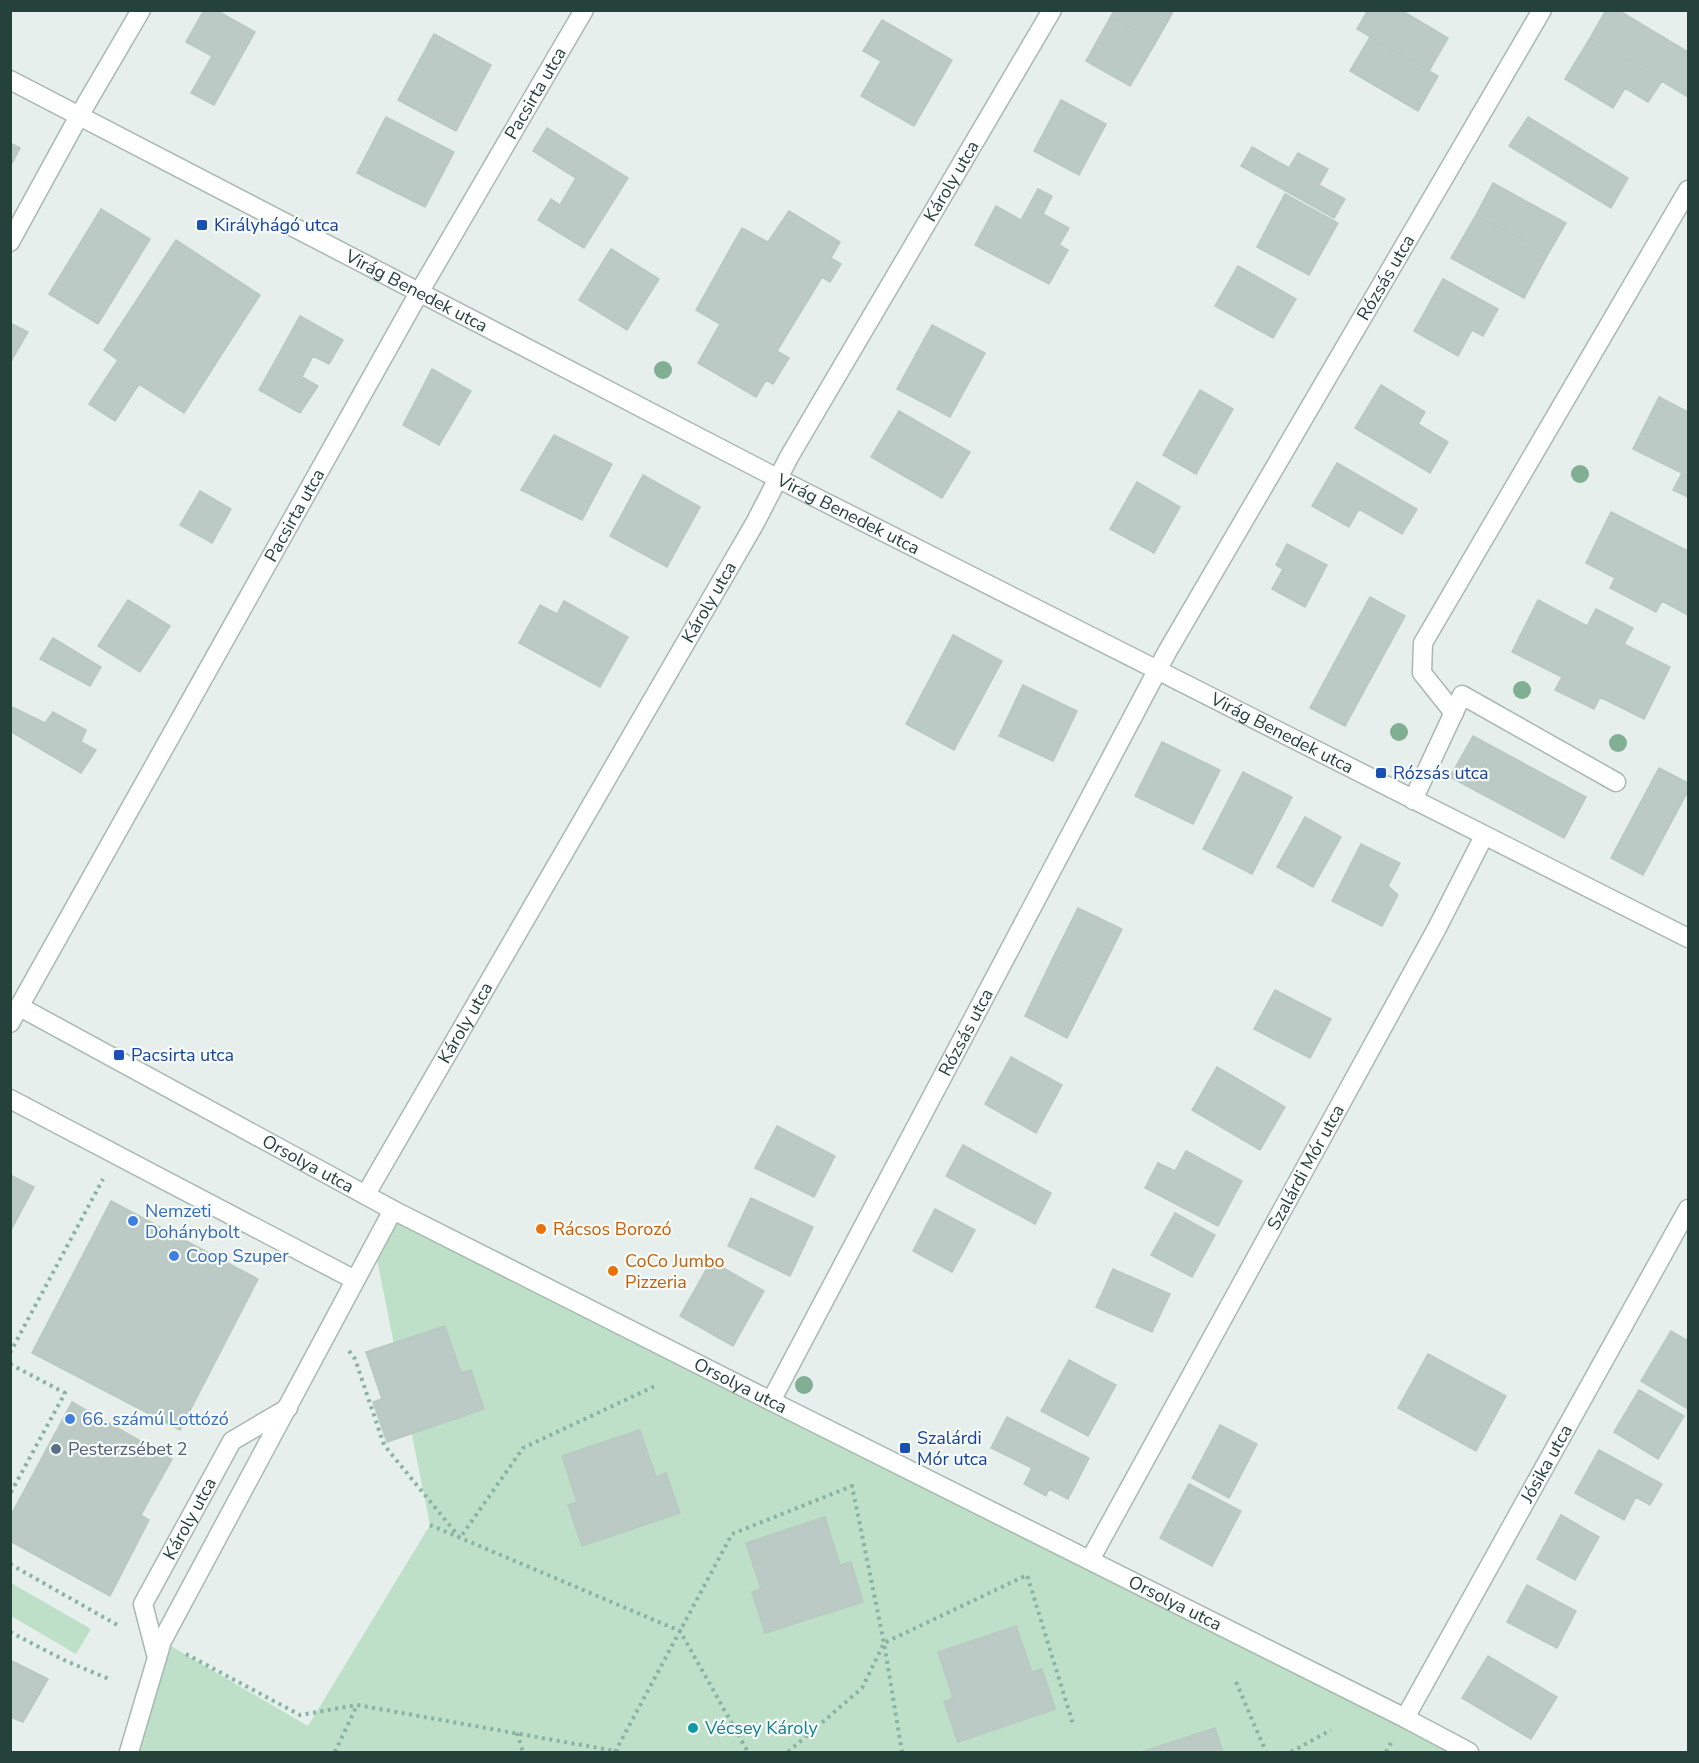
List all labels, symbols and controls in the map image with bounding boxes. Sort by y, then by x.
street label: Pacsirta utca [499,43,572,144]
street label: Károly utca [918,136,985,226]
place label: Királyhágó utca [214,213,339,237]
marker: Királyhágó utca [195,218,209,232]
street label: Rózsás utca [1351,230,1420,325]
street label: Virág Benedek utca [340,244,492,338]
street label: Pacsirta utca [259,464,330,566]
street label: Virág Benedek utca [772,467,924,560]
street label: Károly utca [676,557,742,647]
street label: Virág Benedek utca [1206,686,1358,779]
place label: Rózsás utca [1393,761,1489,785]
marker: Rózsás utca [1374,766,1388,780]
street label: Károly utca [432,978,498,1068]
street label: Rózsás utca [933,984,999,1080]
place label: Pacsirta utca [131,1043,234,1067]
marker: Pacsirta utca [112,1048,126,1062]
street label: Szalárdi Mór utca [1261,1100,1350,1234]
street label: Orsolya utca [258,1129,358,1199]
place label: Nemzeti Dohánybolt [145,1199,240,1244]
marker: Nemzeti Dohánybolt [126,1214,140,1228]
place label: Rácsos Borozó [553,1217,671,1241]
marker: Rácsos Borozó [534,1222,548,1236]
place label: Coop Szuper [186,1244,289,1268]
marker: Coop Szuper [167,1249,181,1263]
place label: CoCo Jumbo Pizzeria [625,1249,724,1294]
marker: CoCo Jumbo Pizzeria [606,1264,620,1278]
street label: Orsolya utca [690,1352,791,1419]
place label: 66. számú Lottózó [82,1407,229,1431]
marker: 66. számú Lottózó [63,1412,77,1426]
street label: Jósika utca [1515,1420,1578,1508]
place label: Szalárdi Mór utca [917,1426,988,1471]
place label: Pesterzsébet 2 [68,1437,188,1461]
marker: Szalárdi Mór utca [898,1441,912,1455]
marker: Pesterzsébet 2 [49,1442,63,1456]
street label: Károly utca [157,1473,222,1564]
street label: Orsolya utca [1124,1570,1226,1636]
place label: Vécsey Károly [704,1716,818,1740]
marker: Vécsey Károly [686,1721,700,1735]

